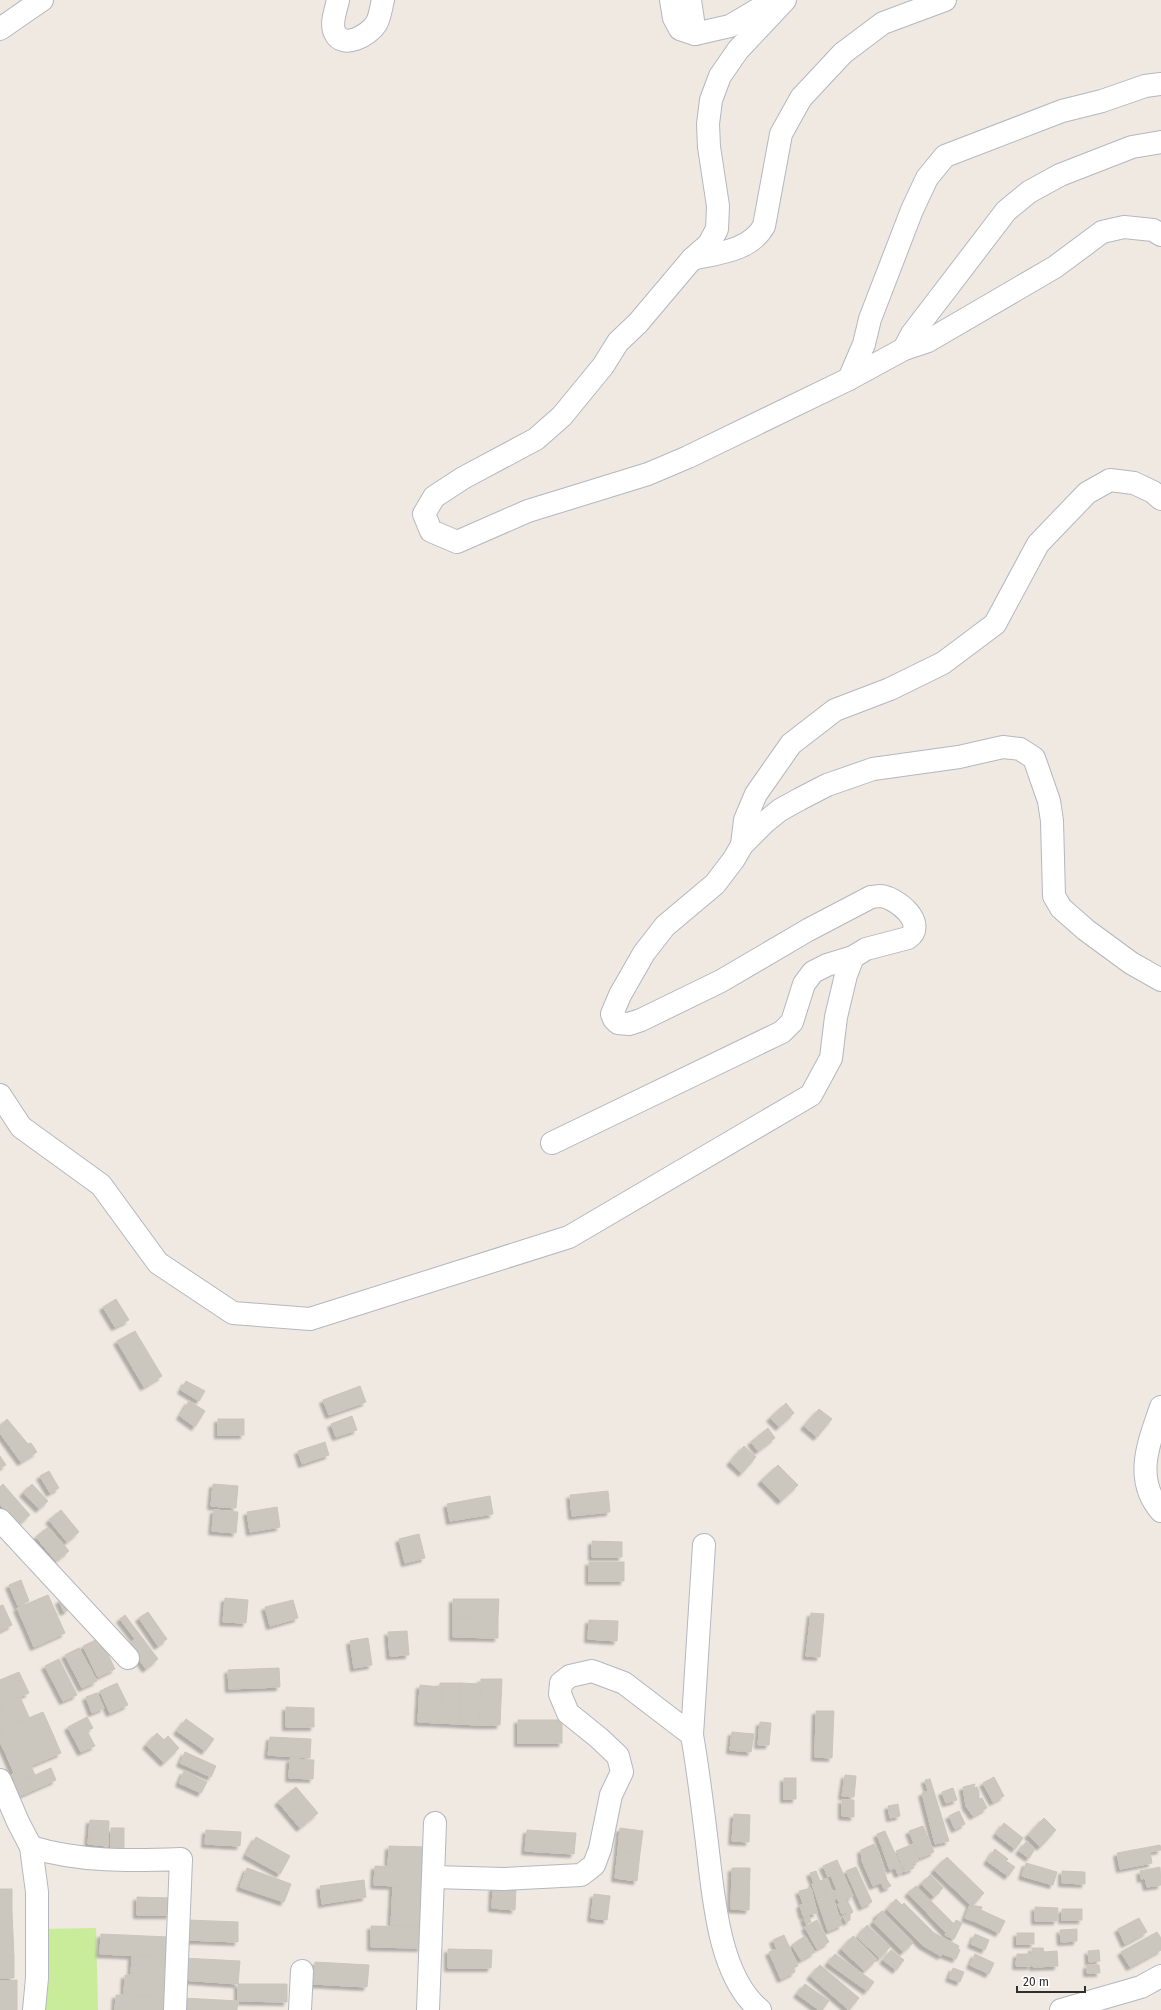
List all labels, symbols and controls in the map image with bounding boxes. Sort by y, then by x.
scale bar [1017,1968,1085,1994]
text: 20 m [1023,1975,1049,1989]

